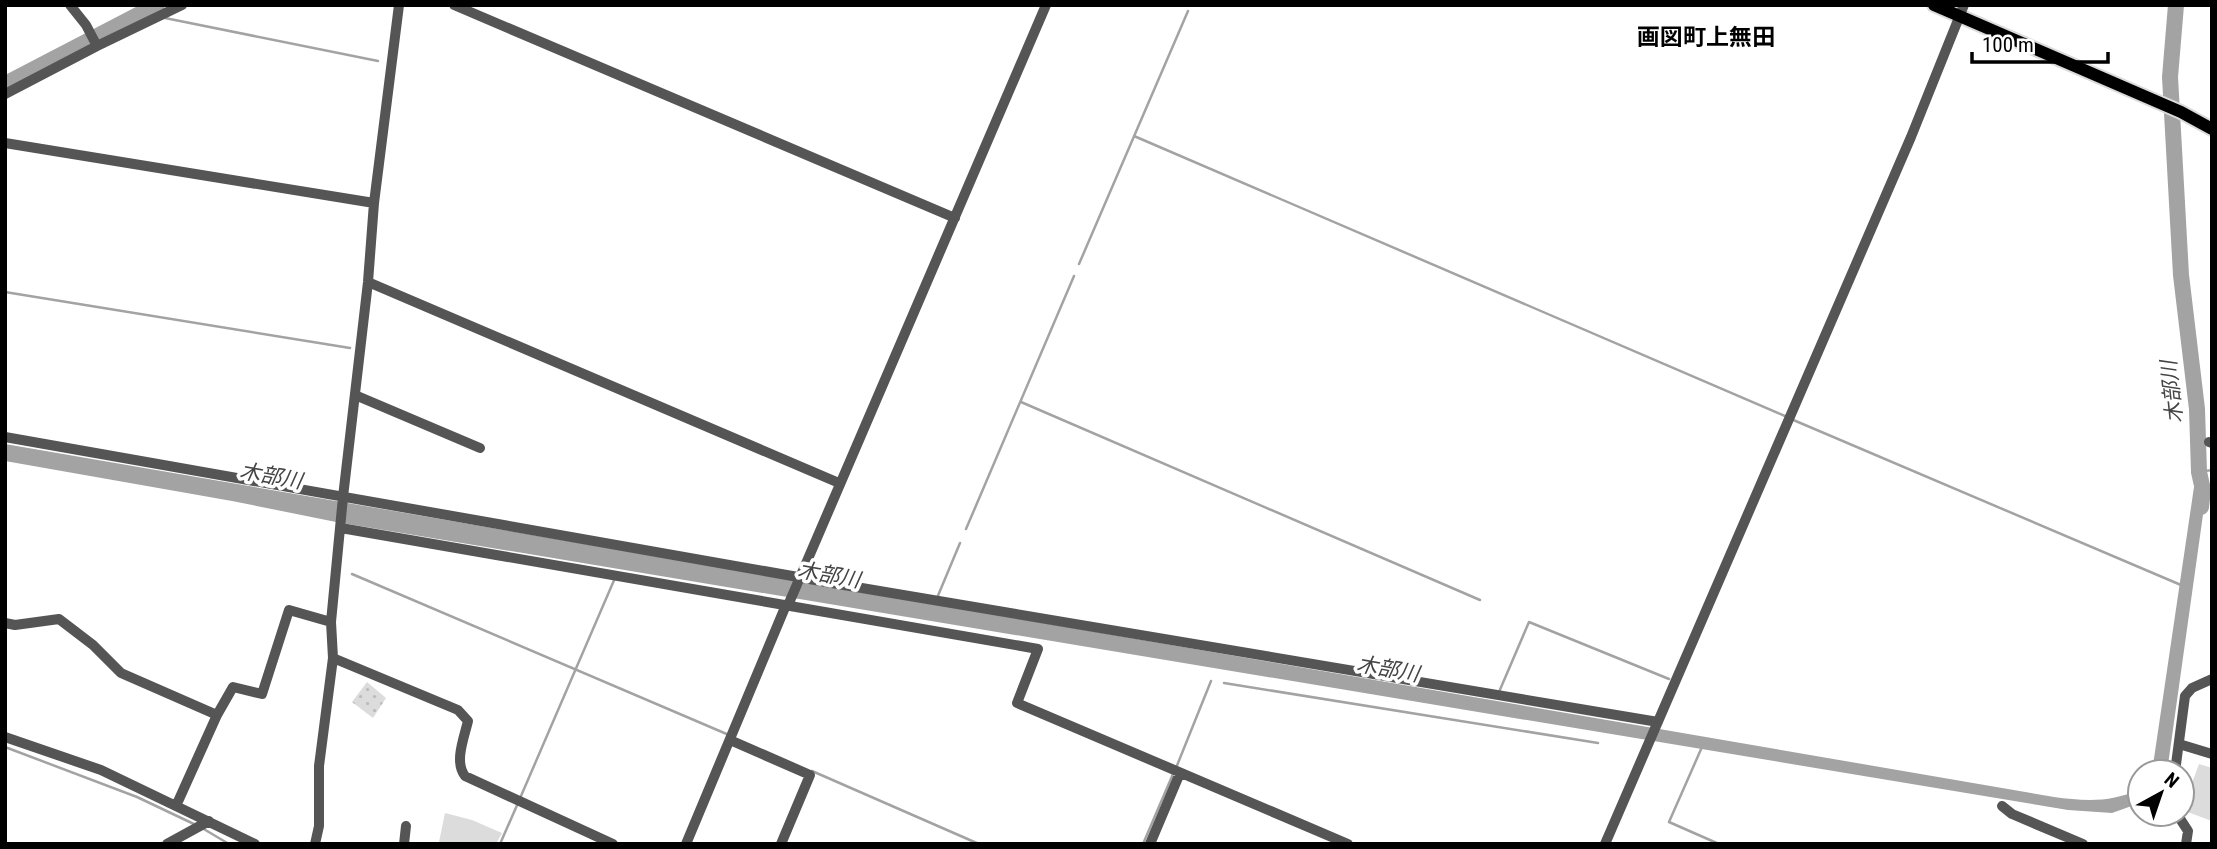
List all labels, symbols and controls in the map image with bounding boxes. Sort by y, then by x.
scale bar [1972,21,2108,65]
district label: 画図町上無田 [1637,24,1775,51]
text: 100 m [1982,33,2034,57]
water label: 木部川 [2157,357,2187,425]
water label: 木部川 [238,459,306,494]
water label: 木部川 [796,558,864,593]
water label: 木部川 [1355,652,1423,687]
north arrow [2126,758,2196,828]
text: N [2160,768,2183,793]

